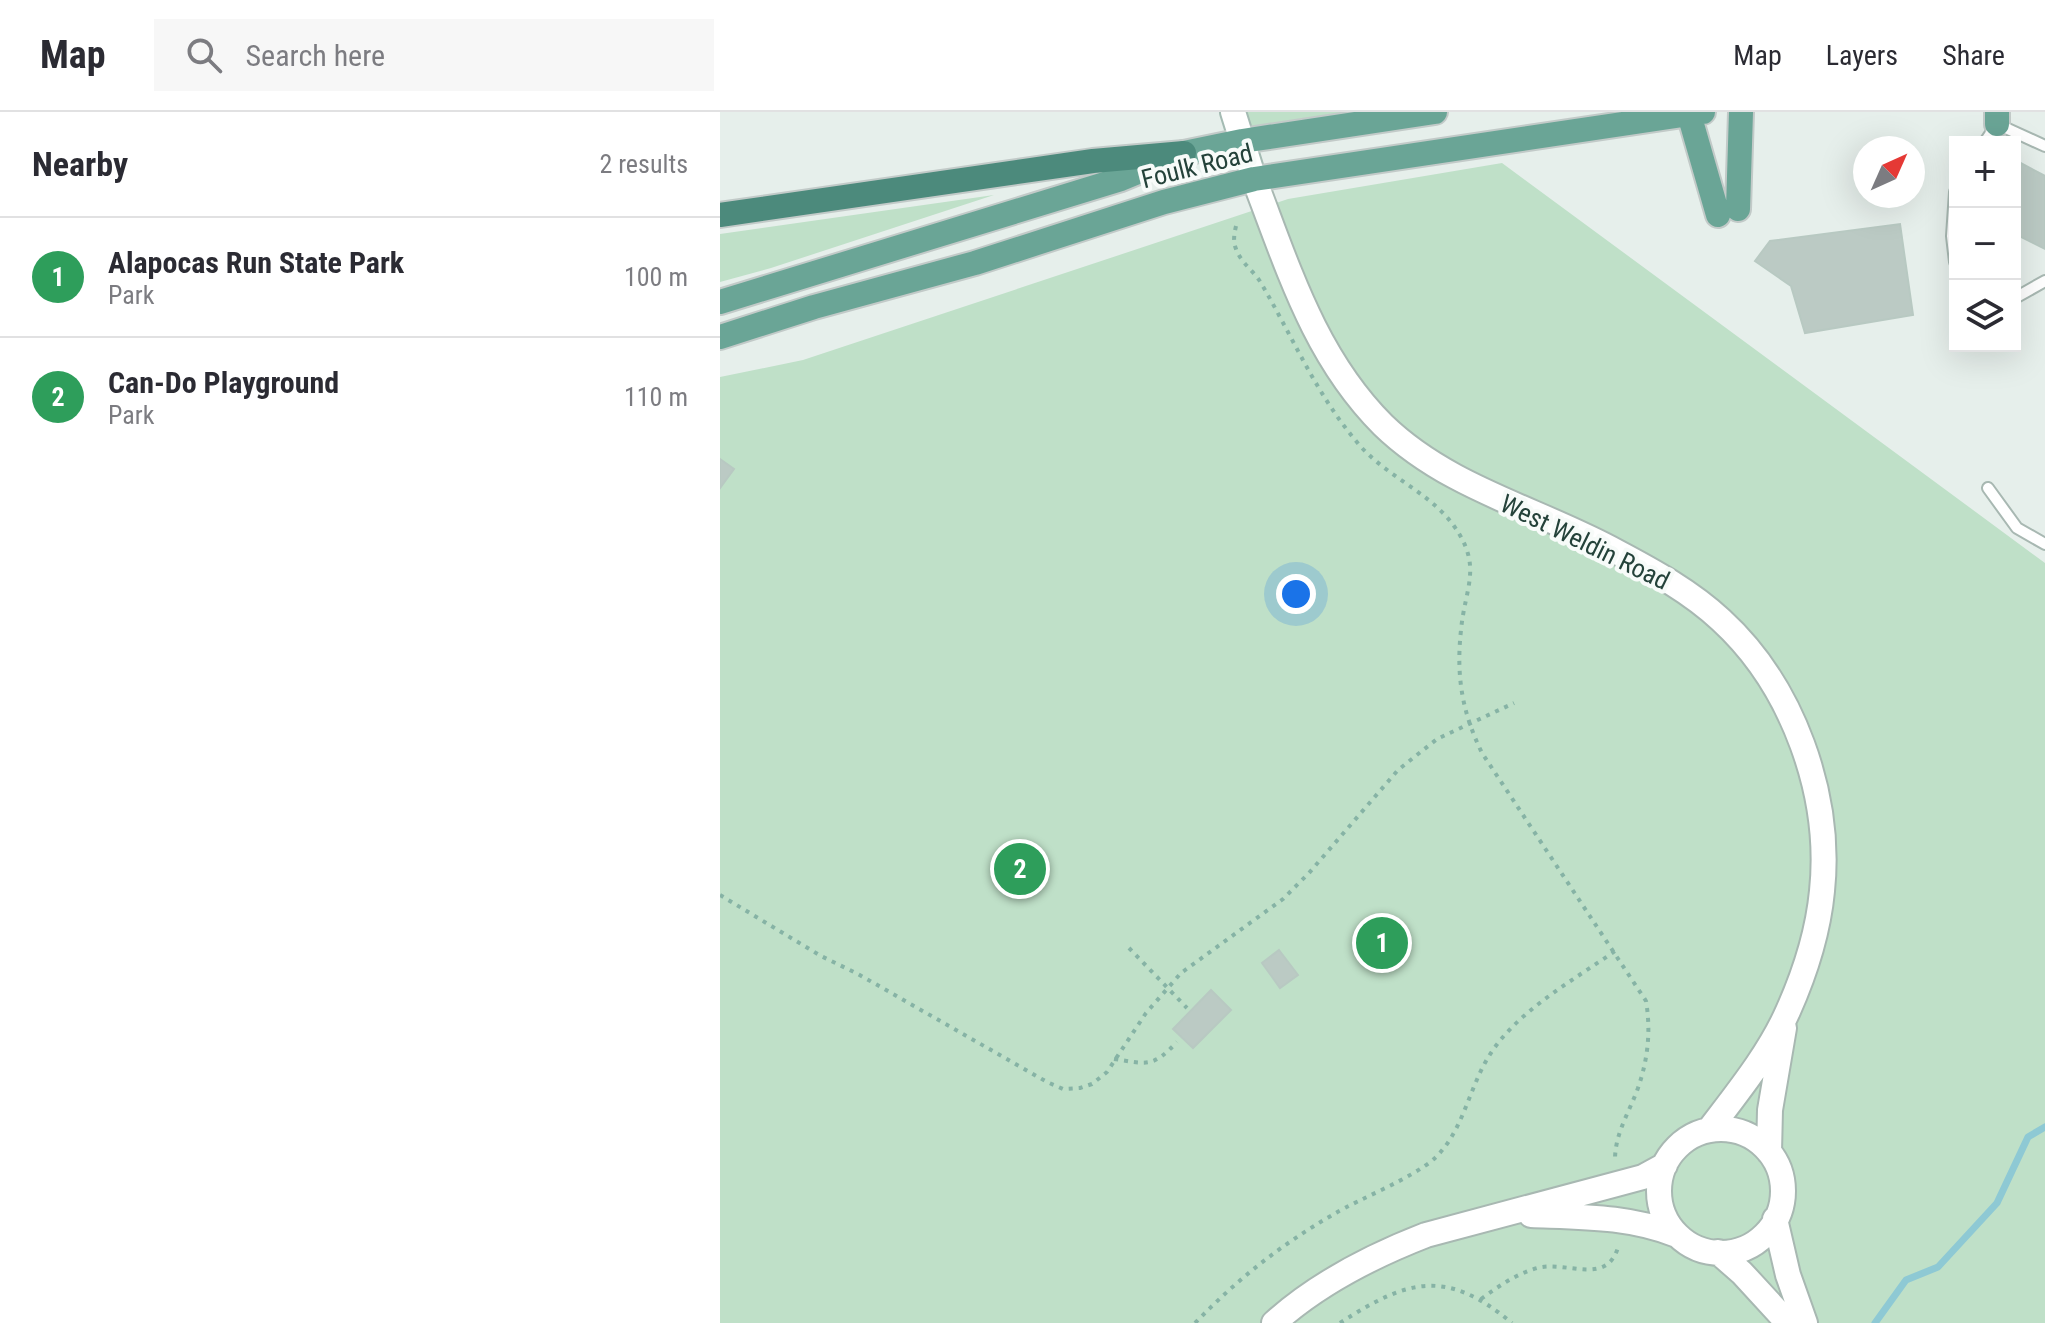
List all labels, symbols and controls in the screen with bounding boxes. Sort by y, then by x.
search box [154,19,714,91]
text: Map [40,33,106,77]
icon: search [182,33,226,77]
text: Search here [246,38,385,73]
text: Map [1733,39,1782,72]
text: Layers [1826,39,1898,72]
text: Share [1942,39,2005,72]
north arrow [1853,136,1925,208]
map controls [1949,136,2021,352]
button: + [1949,136,2021,208]
street label: Foulk Road [1138,138,1256,194]
text: Nearby [32,144,128,184]
text: 2 results [599,149,688,179]
button: − [1949,208,2021,280]
text: Alapocas Run State Park [108,245,404,280]
text: 1 [51,262,65,292]
text: 100 m [624,262,688,292]
text: Park [108,280,154,310]
button: layers [1949,280,2021,352]
text: Can-Do Playground [108,365,339,400]
text: 2 [51,382,65,412]
text: 110 m [624,382,688,412]
text: Park [108,400,154,430]
street label: West Weldin Road [1496,488,1674,596]
your location [1276,574,1316,614]
pin: 2 [994,839,1046,899]
pin: 1 [1356,913,1408,973]

